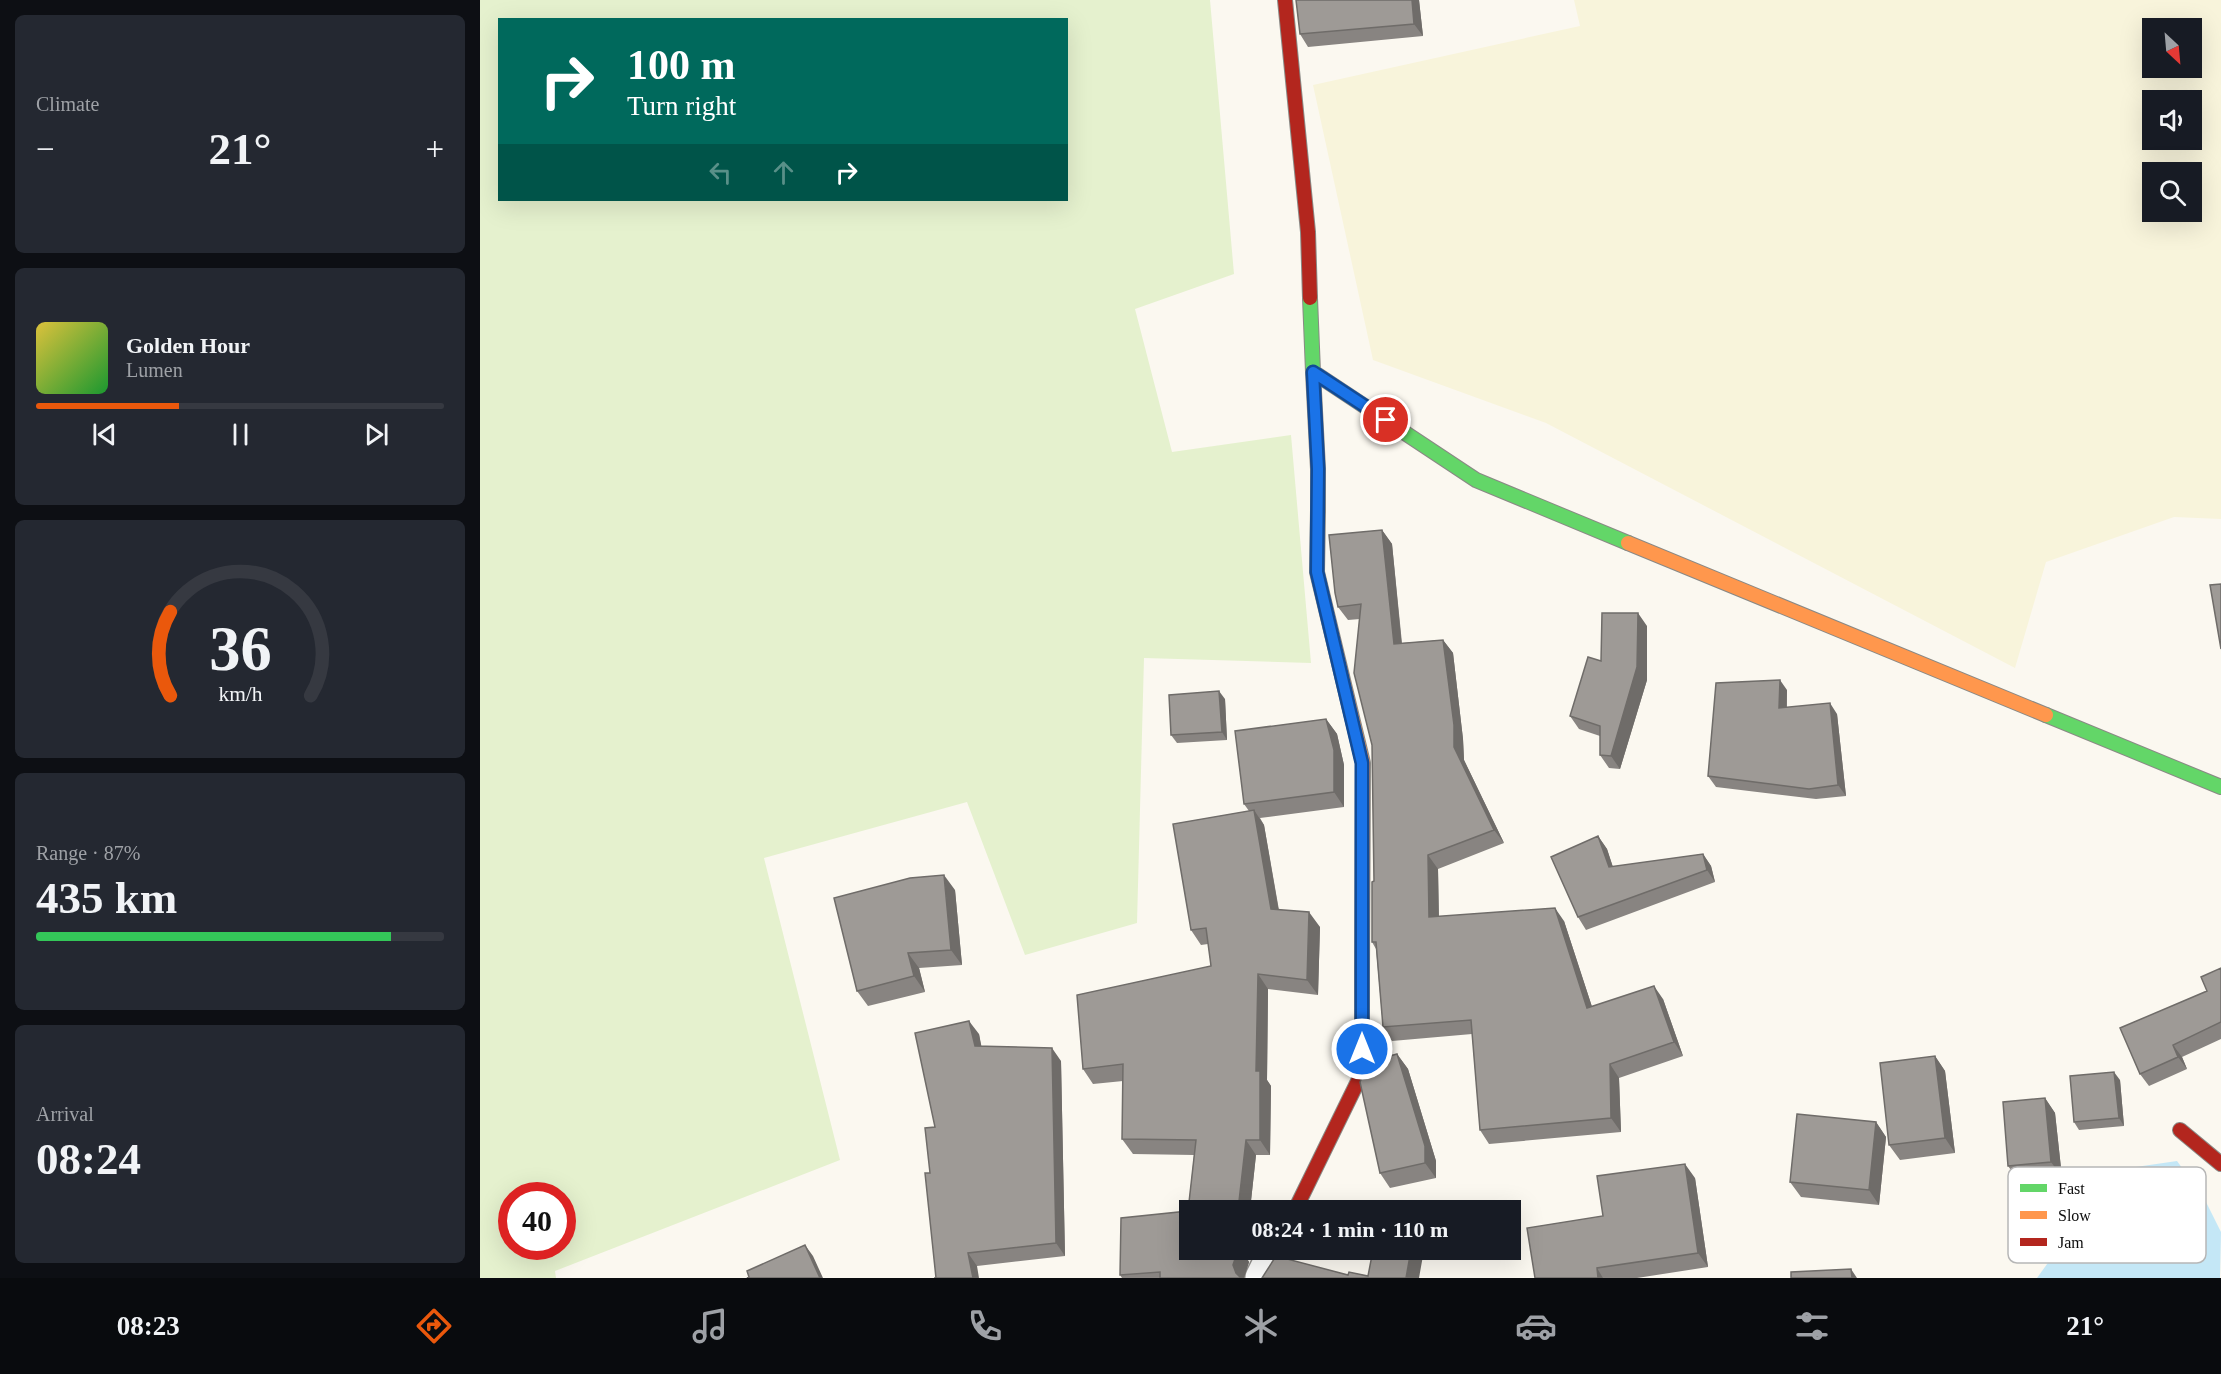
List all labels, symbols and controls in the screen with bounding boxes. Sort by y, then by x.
north arrow [2142,18,2202,78]
map controls [2142,18,2202,222]
icon: right [528,42,606,120]
text: 100 m [627,42,736,88]
button: sound [2142,90,2202,150]
text: Turn right [627,91,736,121]
text: Climate [36,93,99,115]
text: 21° [209,124,272,174]
text: − [36,131,55,167]
text: + [425,131,444,167]
icon: left [704,156,737,189]
icon: ahead [767,156,800,189]
icon: right [830,156,863,189]
button: search [2142,162,2202,222]
text: Golden Hour [126,333,250,358]
text: Lumen [126,359,183,381]
pin [1360,394,1411,445]
icon: arrive [1369,403,1402,436]
icon: previous [88,418,121,451]
icon: pause [224,418,257,451]
icon: next [360,418,393,451]
text: 36 [209,614,271,683]
text: km/h [218,682,262,706]
text: Range · 87% [36,842,140,864]
text: 435 km [36,873,177,923]
position arrow [1330,1017,1394,1081]
text: Arrival [36,1103,94,1125]
text: 08:24 [36,1134,141,1184]
legend [2008,1167,2206,1263]
text: Fast [2058,1180,2085,1197]
speed limit sign: 40 [498,1182,576,1260]
text: Slow [2058,1207,2091,1224]
text: 08:24 · 1 min · 110 m [1252,1217,1448,1242]
text: Jam [2058,1234,2084,1251]
icon: directions [413,1305,455,1347]
icon: music [689,1305,731,1347]
icon: phone [964,1305,1006,1347]
icon: climate [1240,1305,1282,1347]
icon: car [1515,1305,1557,1347]
icon: filters [1791,1305,1833,1347]
text: 08:23 [117,1311,180,1341]
text: 21° [2066,1311,2104,1341]

